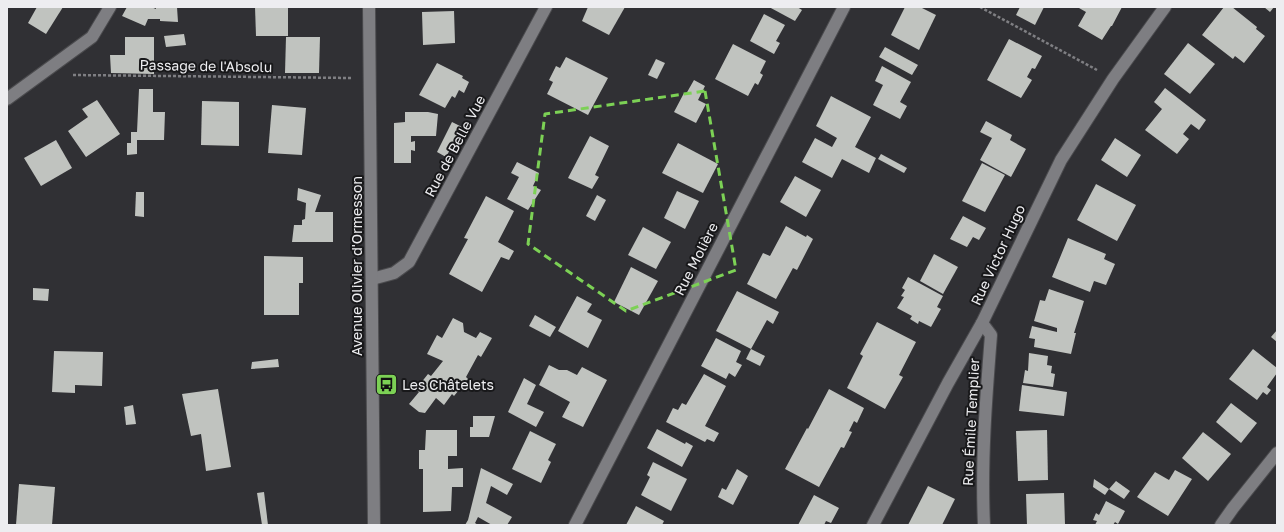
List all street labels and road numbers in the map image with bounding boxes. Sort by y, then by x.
street label: Passage de l'Absolu [139,56,273,75]
street label: Rue de Belle Vue [421,92,489,200]
street label: Avenue Olivier d'Ormesson [348,176,365,356]
street label: Rue Victor Hugo [967,202,1028,308]
street label: Rue Molière [670,219,721,298]
street label: Rue Émile Templier [959,357,982,486]

